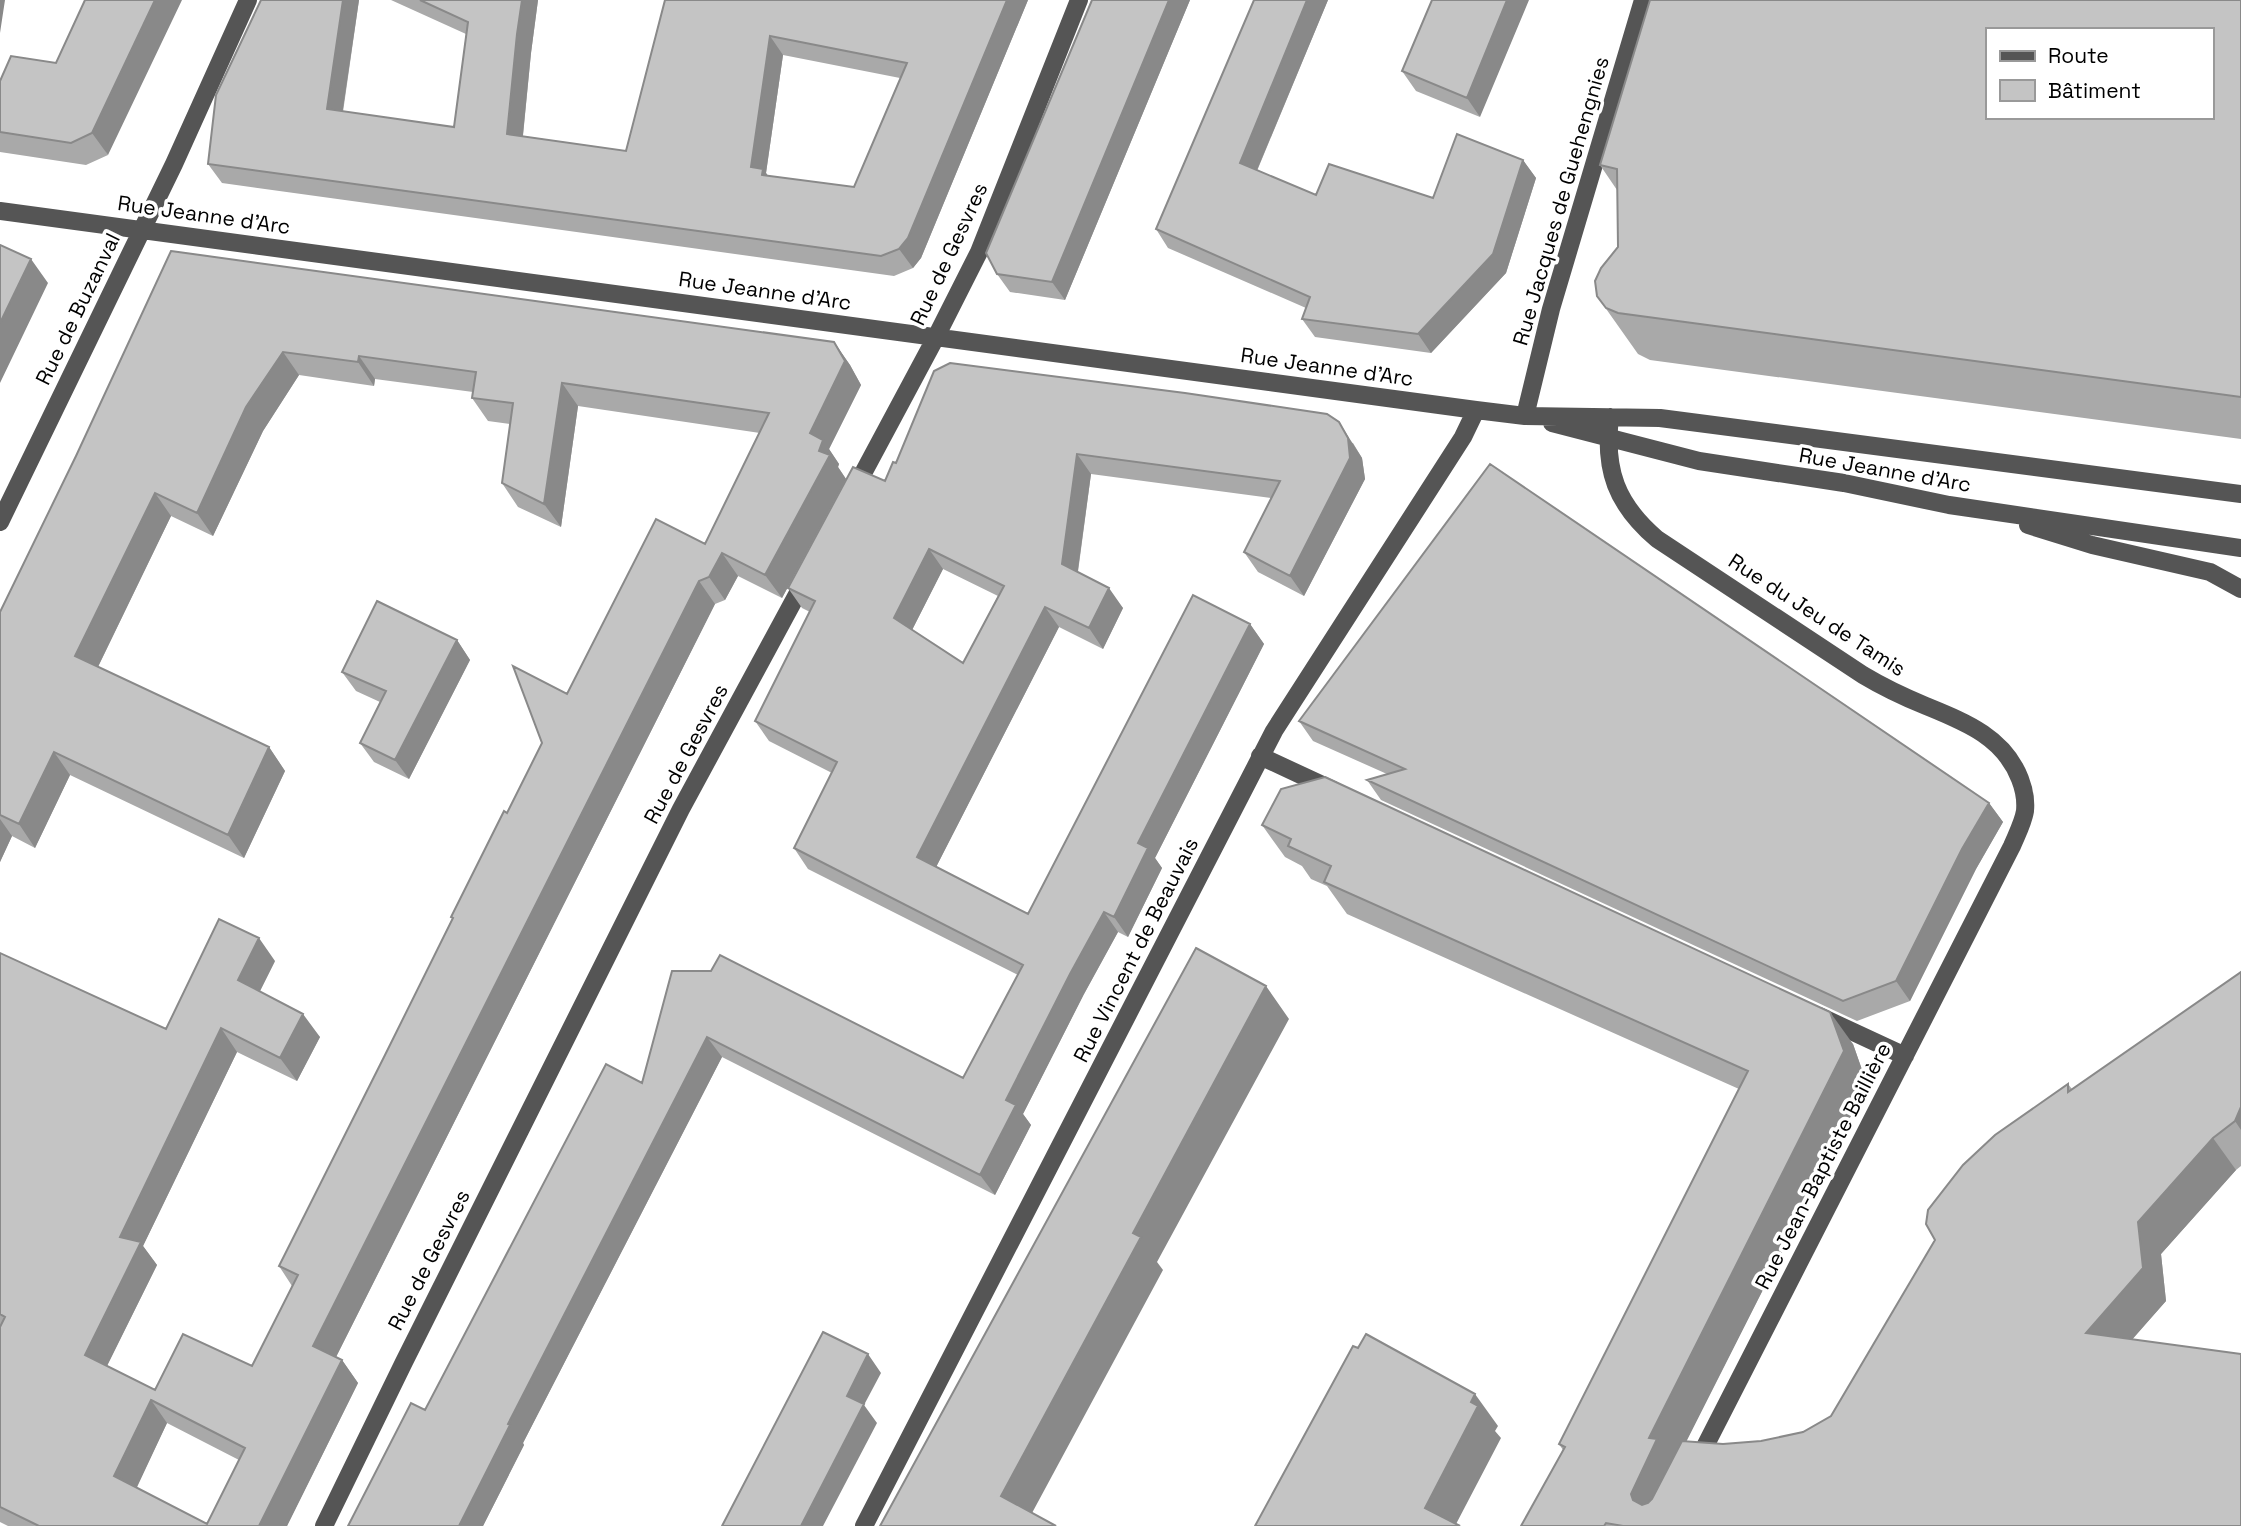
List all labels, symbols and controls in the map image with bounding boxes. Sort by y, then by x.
legend [1986,28,2213,119]
text: Route [2048,42,2109,69]
street label: Rue Jacques de Guehengnies [1506,53,1615,348]
text: Bâtiment [2048,77,2141,104]
street label: Rue de Gesvres [904,178,993,330]
street label: Rue Jeanne d'Arc [116,189,292,240]
street label: Rue de Buzanval [29,228,126,389]
street label: Rue Jeanne d'Arc [677,265,853,316]
street label: Rue Jeanne d'Arc [1239,341,1415,392]
street label: Rue Jeanne d'Arc [1797,441,1973,498]
street label: Rue du Jeu de Tamis [1724,547,1911,682]
street label: Rue de Gesvres [637,679,734,828]
street label: Rue Vincent de Beauvais [1067,833,1204,1067]
street label: Rue Jean-Baptiste Baillière [1748,1038,1897,1294]
street label: Rue de Gesvres [381,1185,476,1335]

